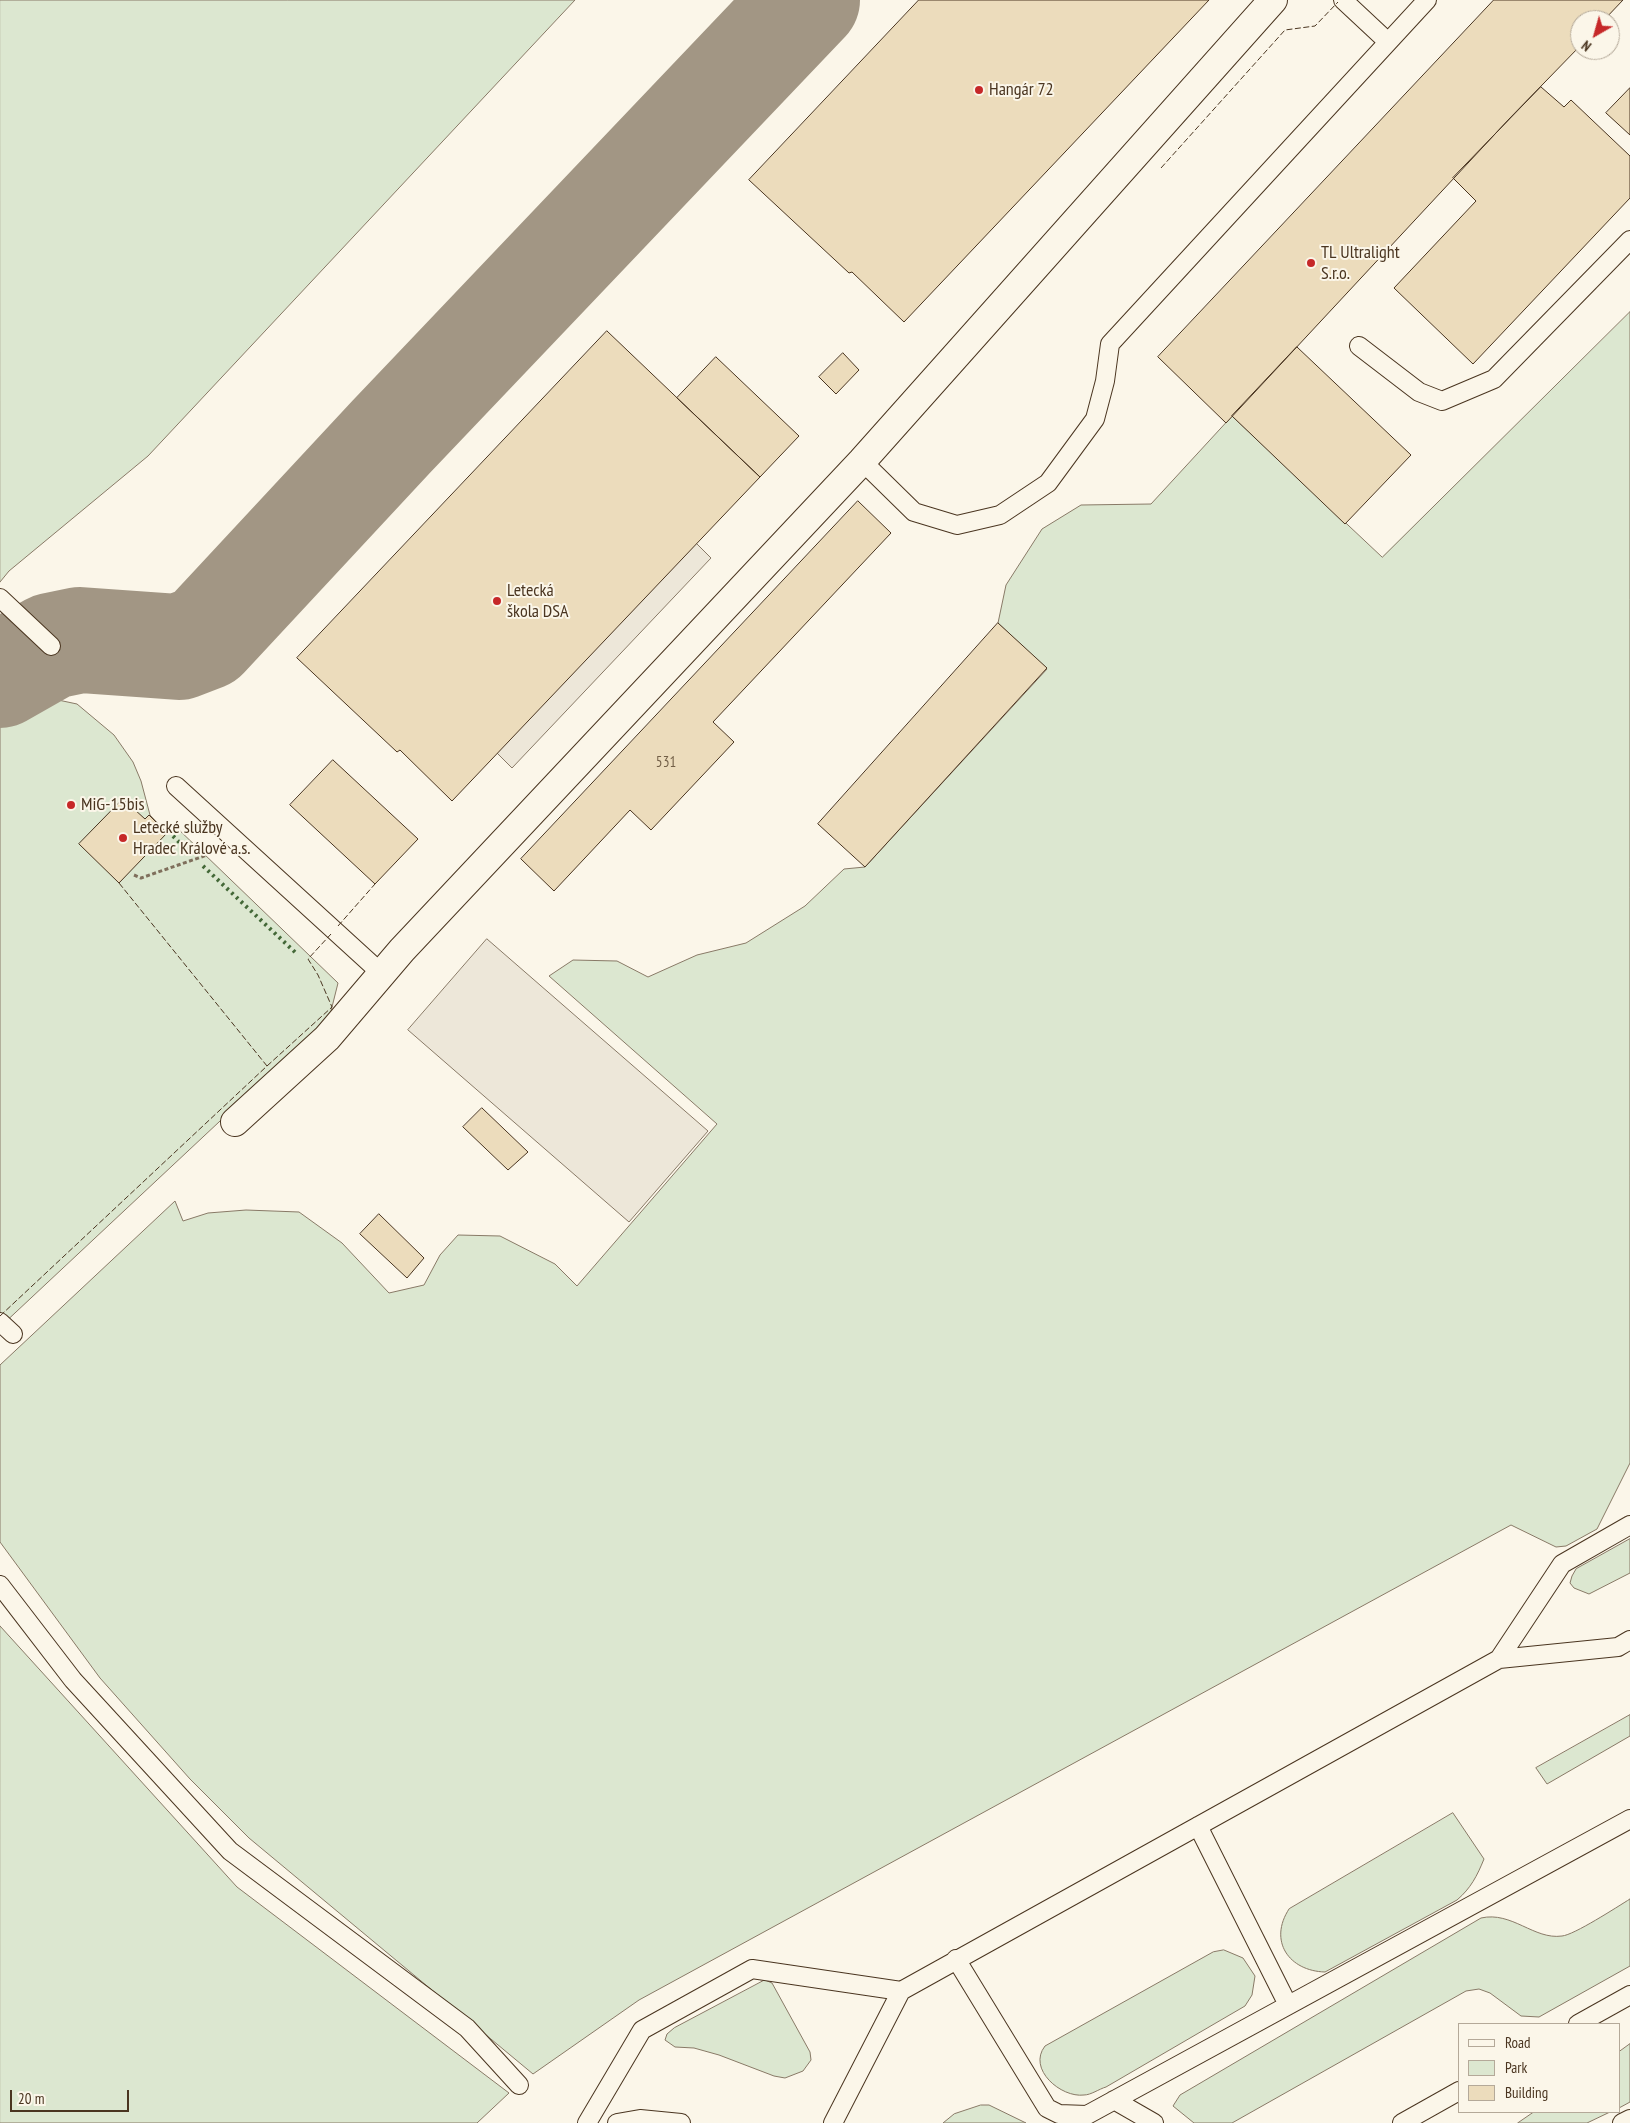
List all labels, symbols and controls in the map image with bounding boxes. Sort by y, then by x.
north arrow [1570,10,1620,60]
text: N [1578,37,1595,55]
place label: Hangár 72 [989,79,1054,101]
marker: Hangár 72 [973,84,985,96]
place label: TL Ultralight S.r.o. [1321,242,1400,284]
marker: TL Ultralight S.r.o. [1305,257,1317,269]
place label: Letecká škola DSA [507,580,569,622]
marker: Letecká škola DSA [491,595,503,607]
house number: 531 [656,754,676,772]
place label: MiG-15bis [81,794,144,816]
marker: MiG-15bis [65,799,77,811]
place label: Letecké služby Hradec Králové a.s. [133,817,250,860]
marker: Letecké služby Hradec Králové a.s. [117,832,129,844]
legend [1458,2023,1620,2113]
text: Road [1505,2033,1531,2052]
text: Park [1505,2058,1527,2077]
scale bar [12,2080,131,2112]
text: Building [1505,2083,1548,2102]
text: 20 m [18,2089,44,2108]

